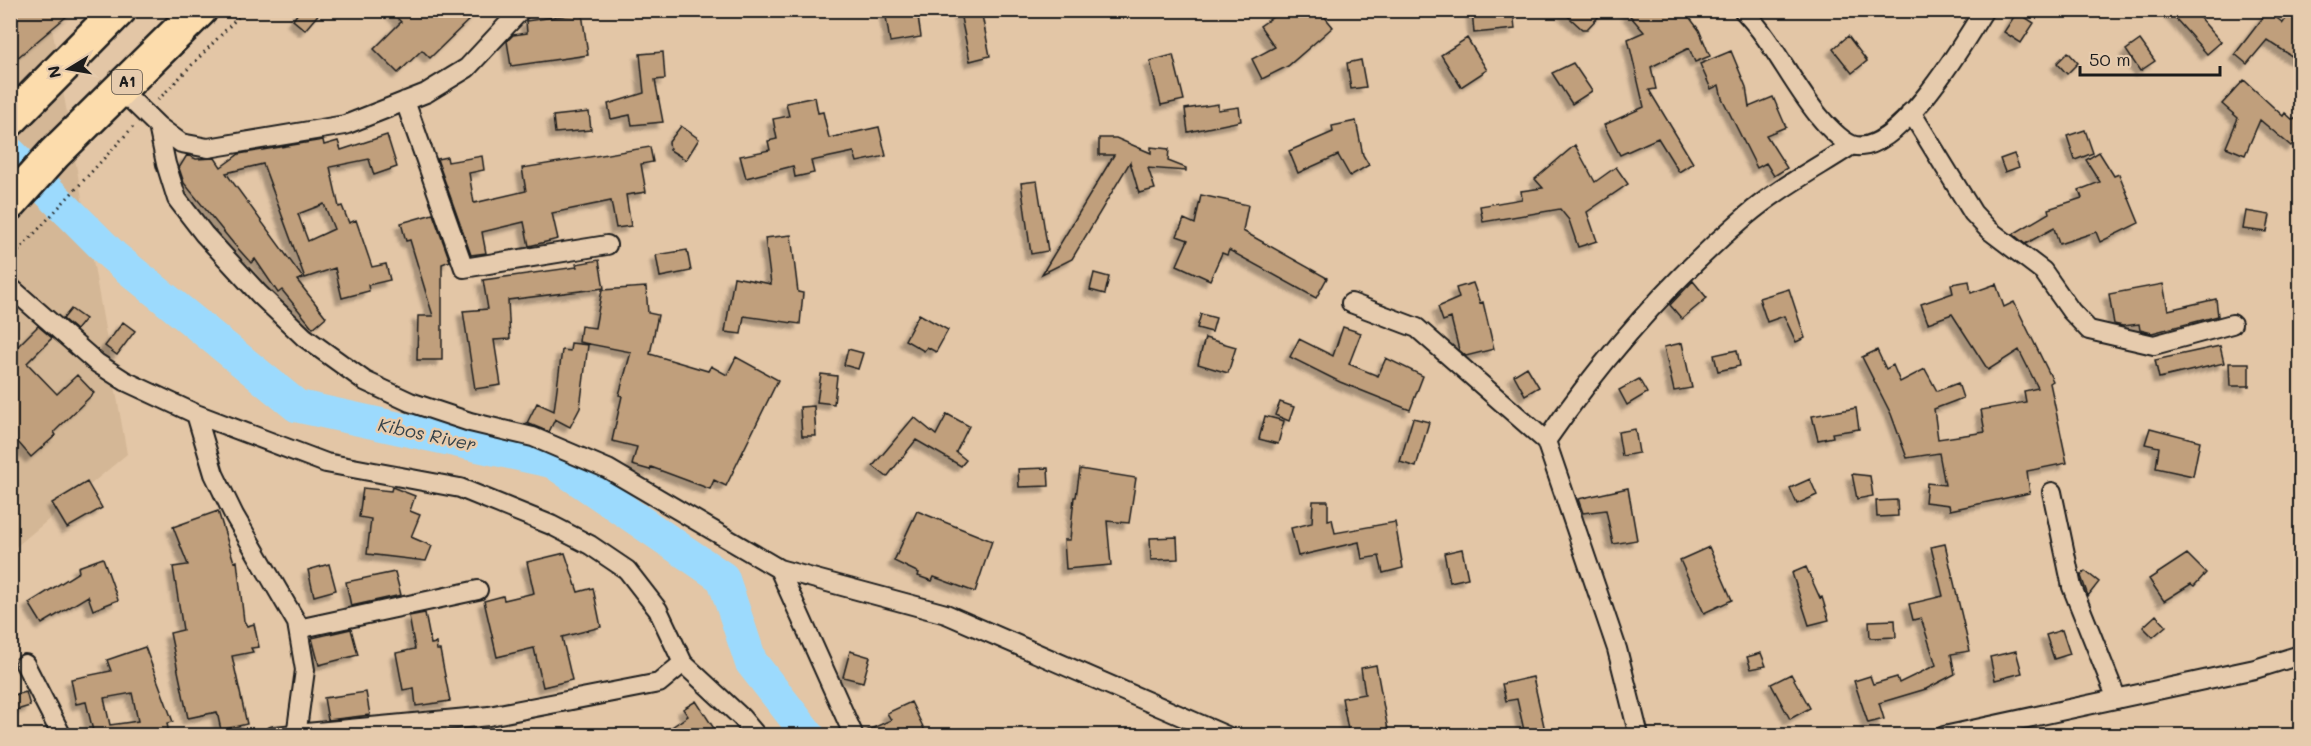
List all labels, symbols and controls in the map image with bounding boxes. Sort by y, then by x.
north arrow [39,39,99,99]
scale bar [2080,39,2220,77]
text: 50 m [2089,47,2131,71]
text: N [42,64,65,80]
road number: A1 [112,70,142,94]
water label: Kibos River [376,412,479,456]

